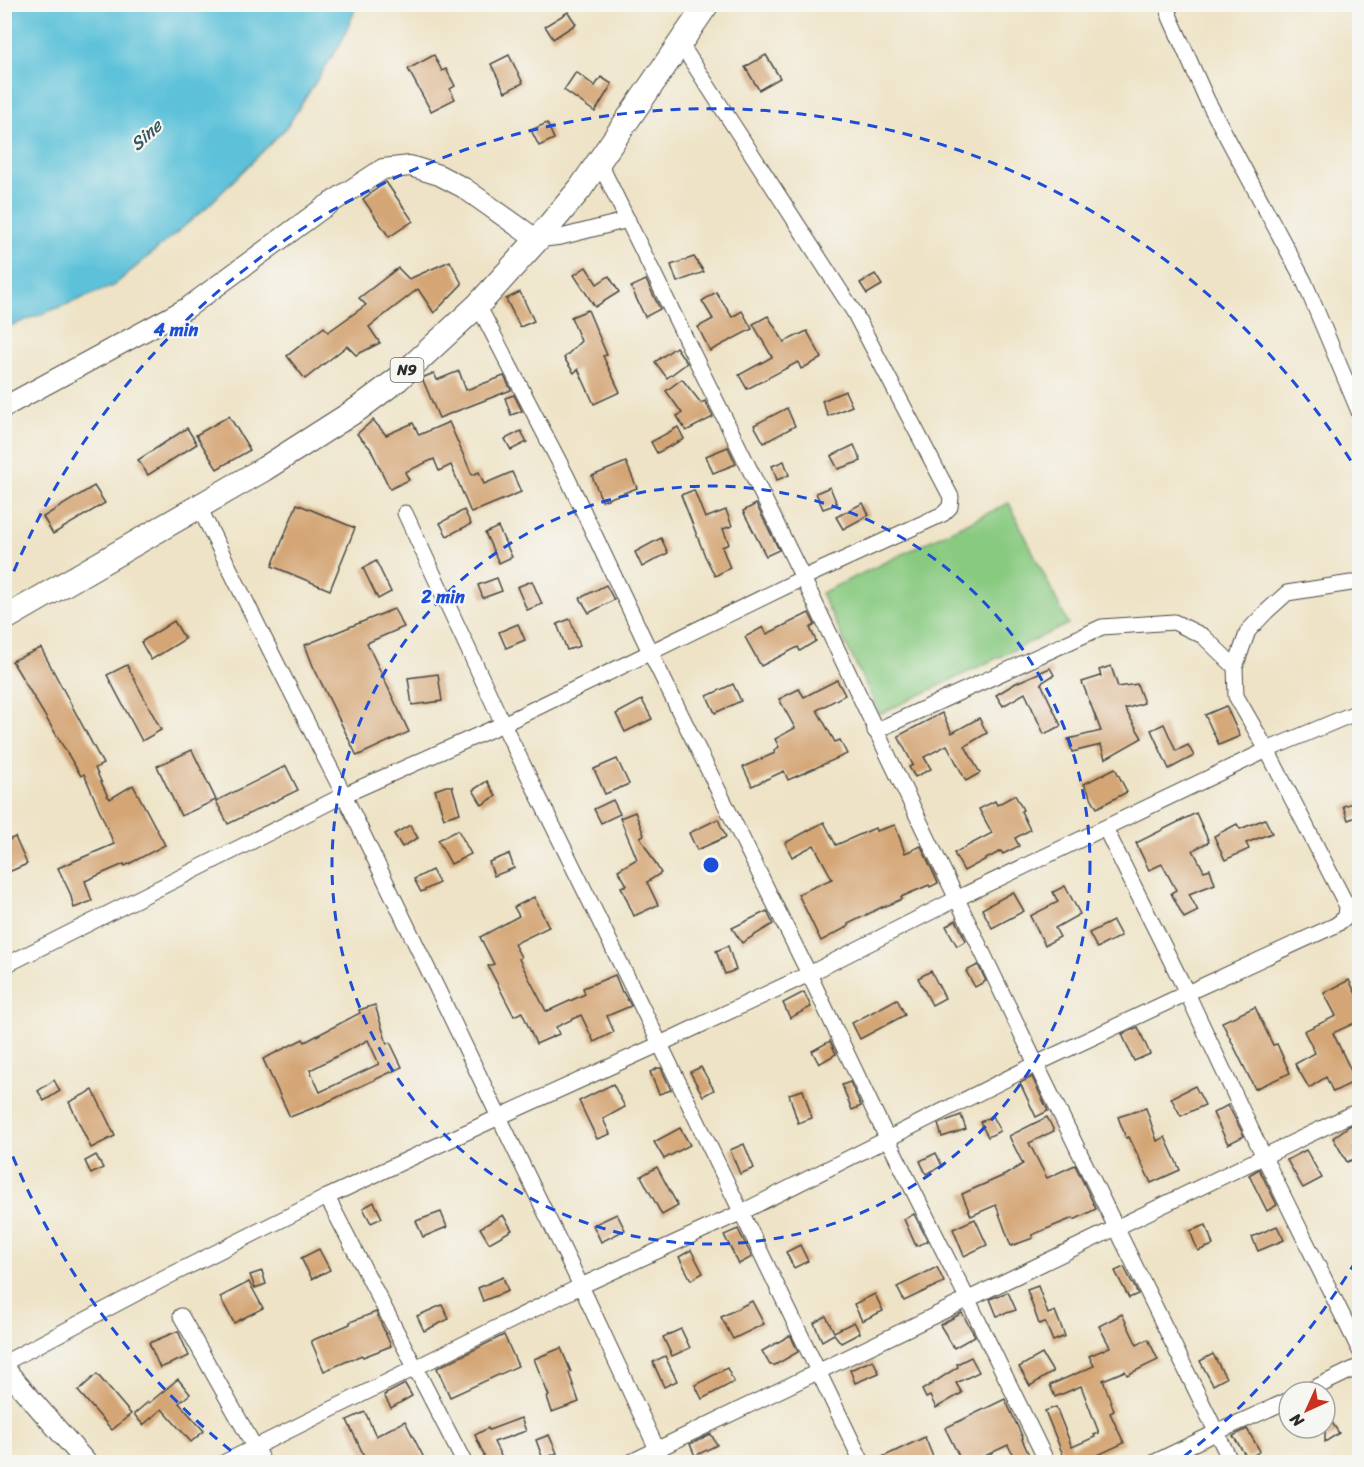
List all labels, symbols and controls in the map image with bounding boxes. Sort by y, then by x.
water label: Sine [122,110,171,159]
text: 4 min [153,314,199,346]
road number: N9 [390,358,424,382]
text: 2 min [420,581,465,613]
centre of rings [701,855,721,875]
north arrow [1277,1380,1337,1440]
text: N [1282,1405,1312,1435]

